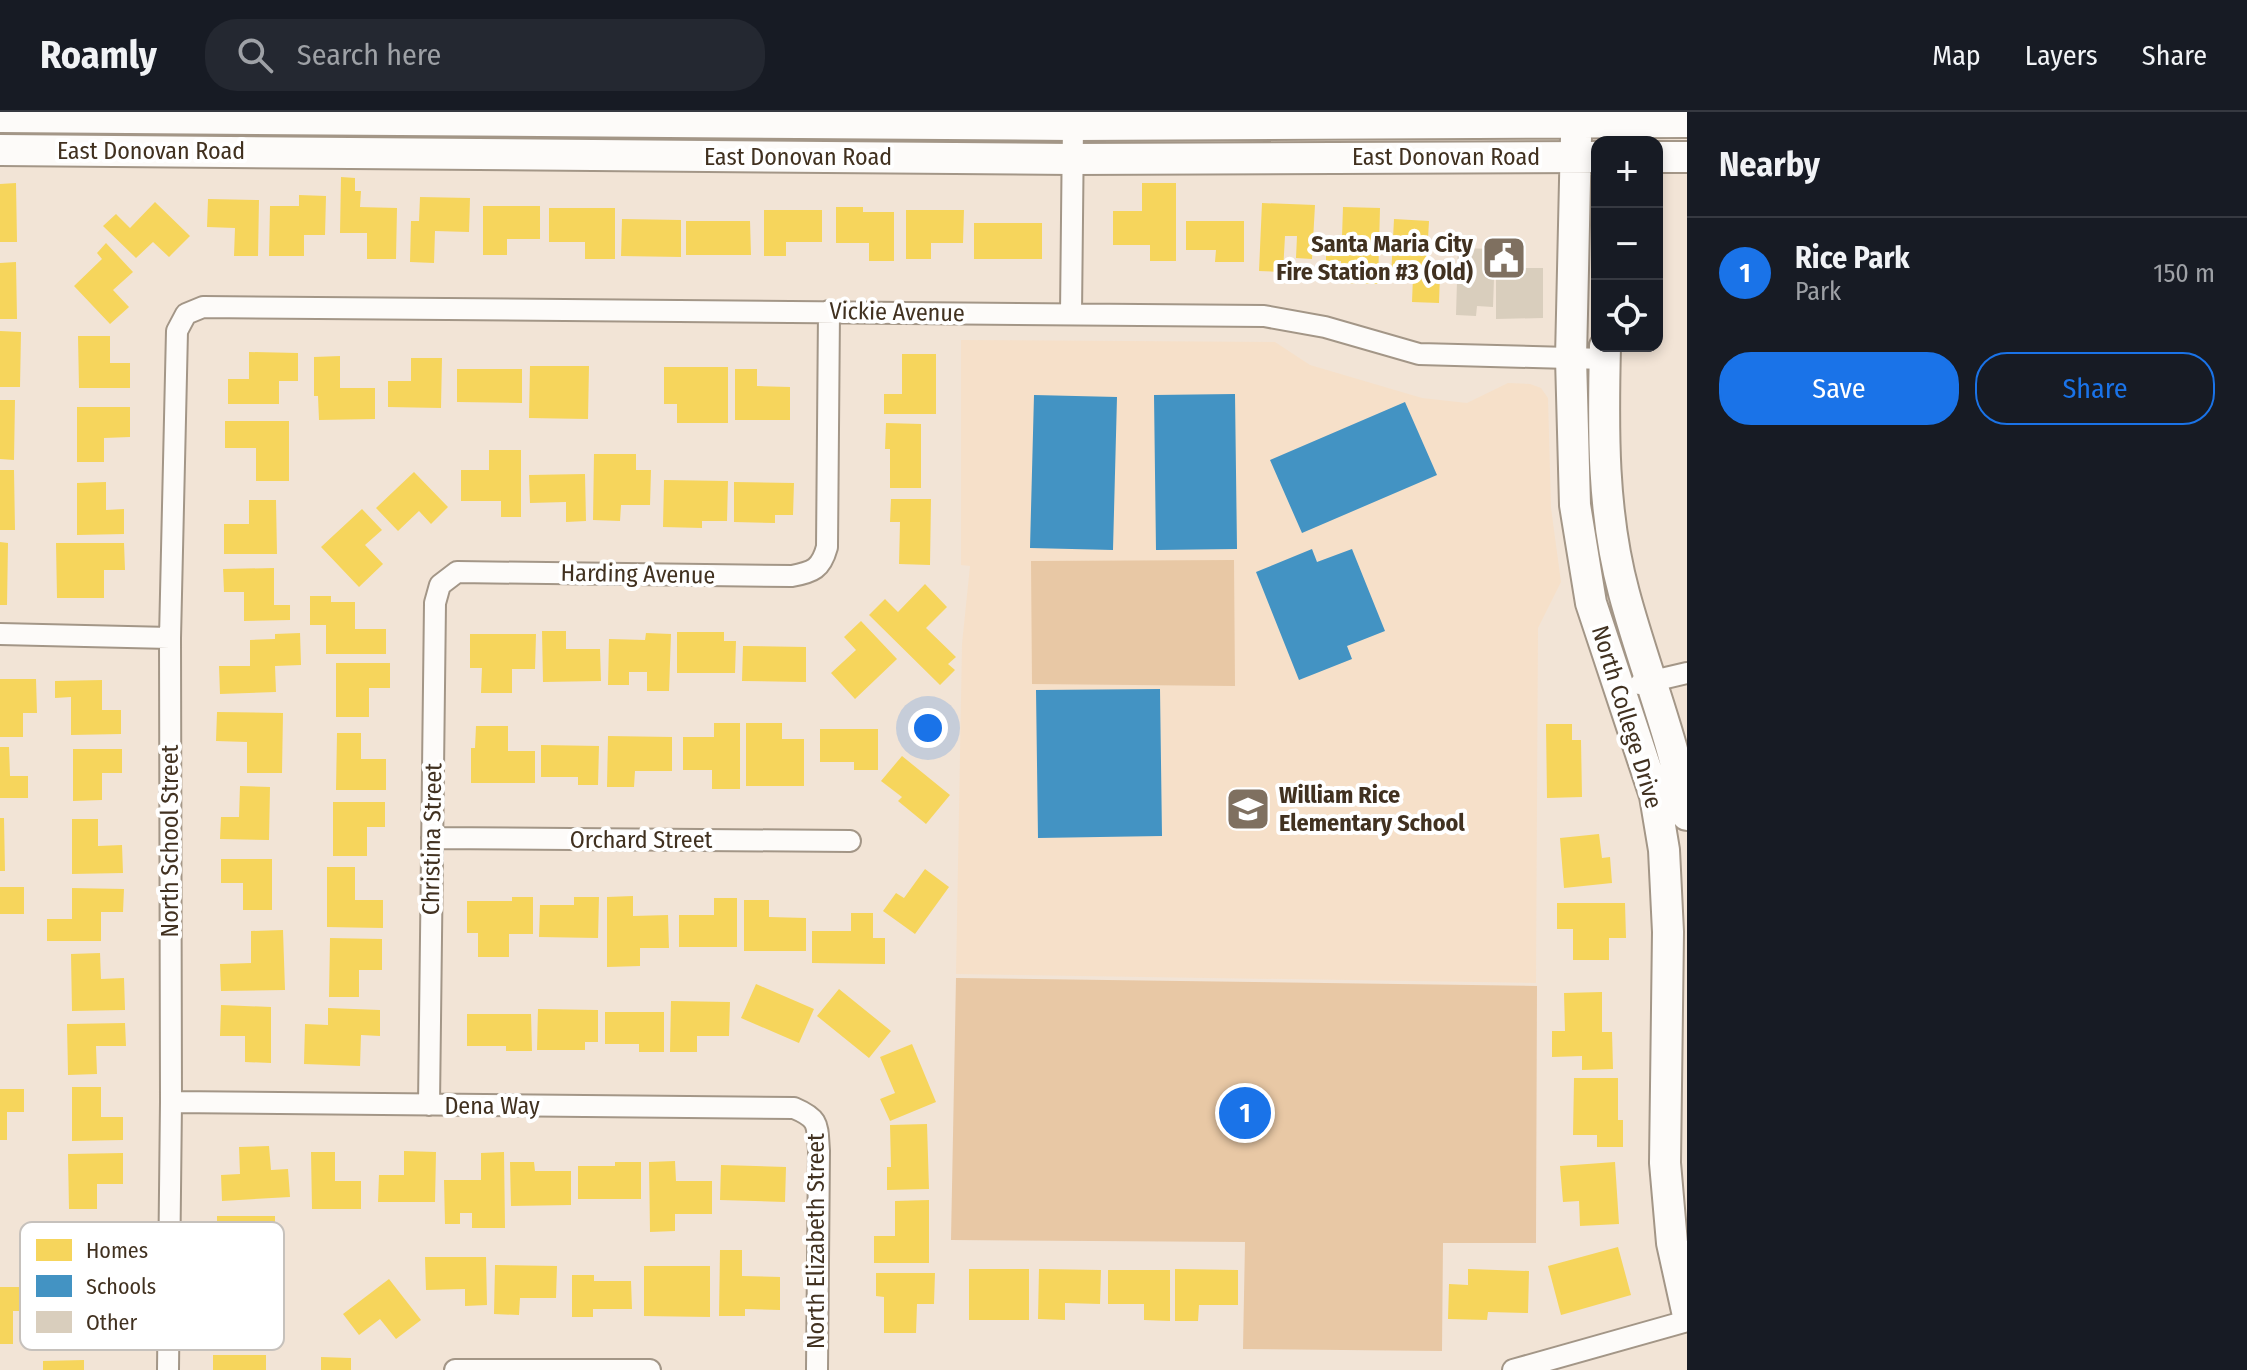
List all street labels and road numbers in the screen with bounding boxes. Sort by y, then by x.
street label: East Donovan Road [57,137,245,165]
street label: East Donovan Road [704,143,892,171]
street label: East Donovan Road [1352,143,1540,171]
street label: Vickie Avenue [829,297,965,327]
street label: Harding Avenue [560,559,716,589]
street label: North College Drive [1586,622,1668,812]
street label: North School Street [156,744,184,937]
street label: Christina Street [417,763,447,915]
street label: Orchard Street [570,826,712,854]
street label: Dena Way [444,1092,540,1120]
street label: North Elizabeth Street [802,1133,830,1349]

